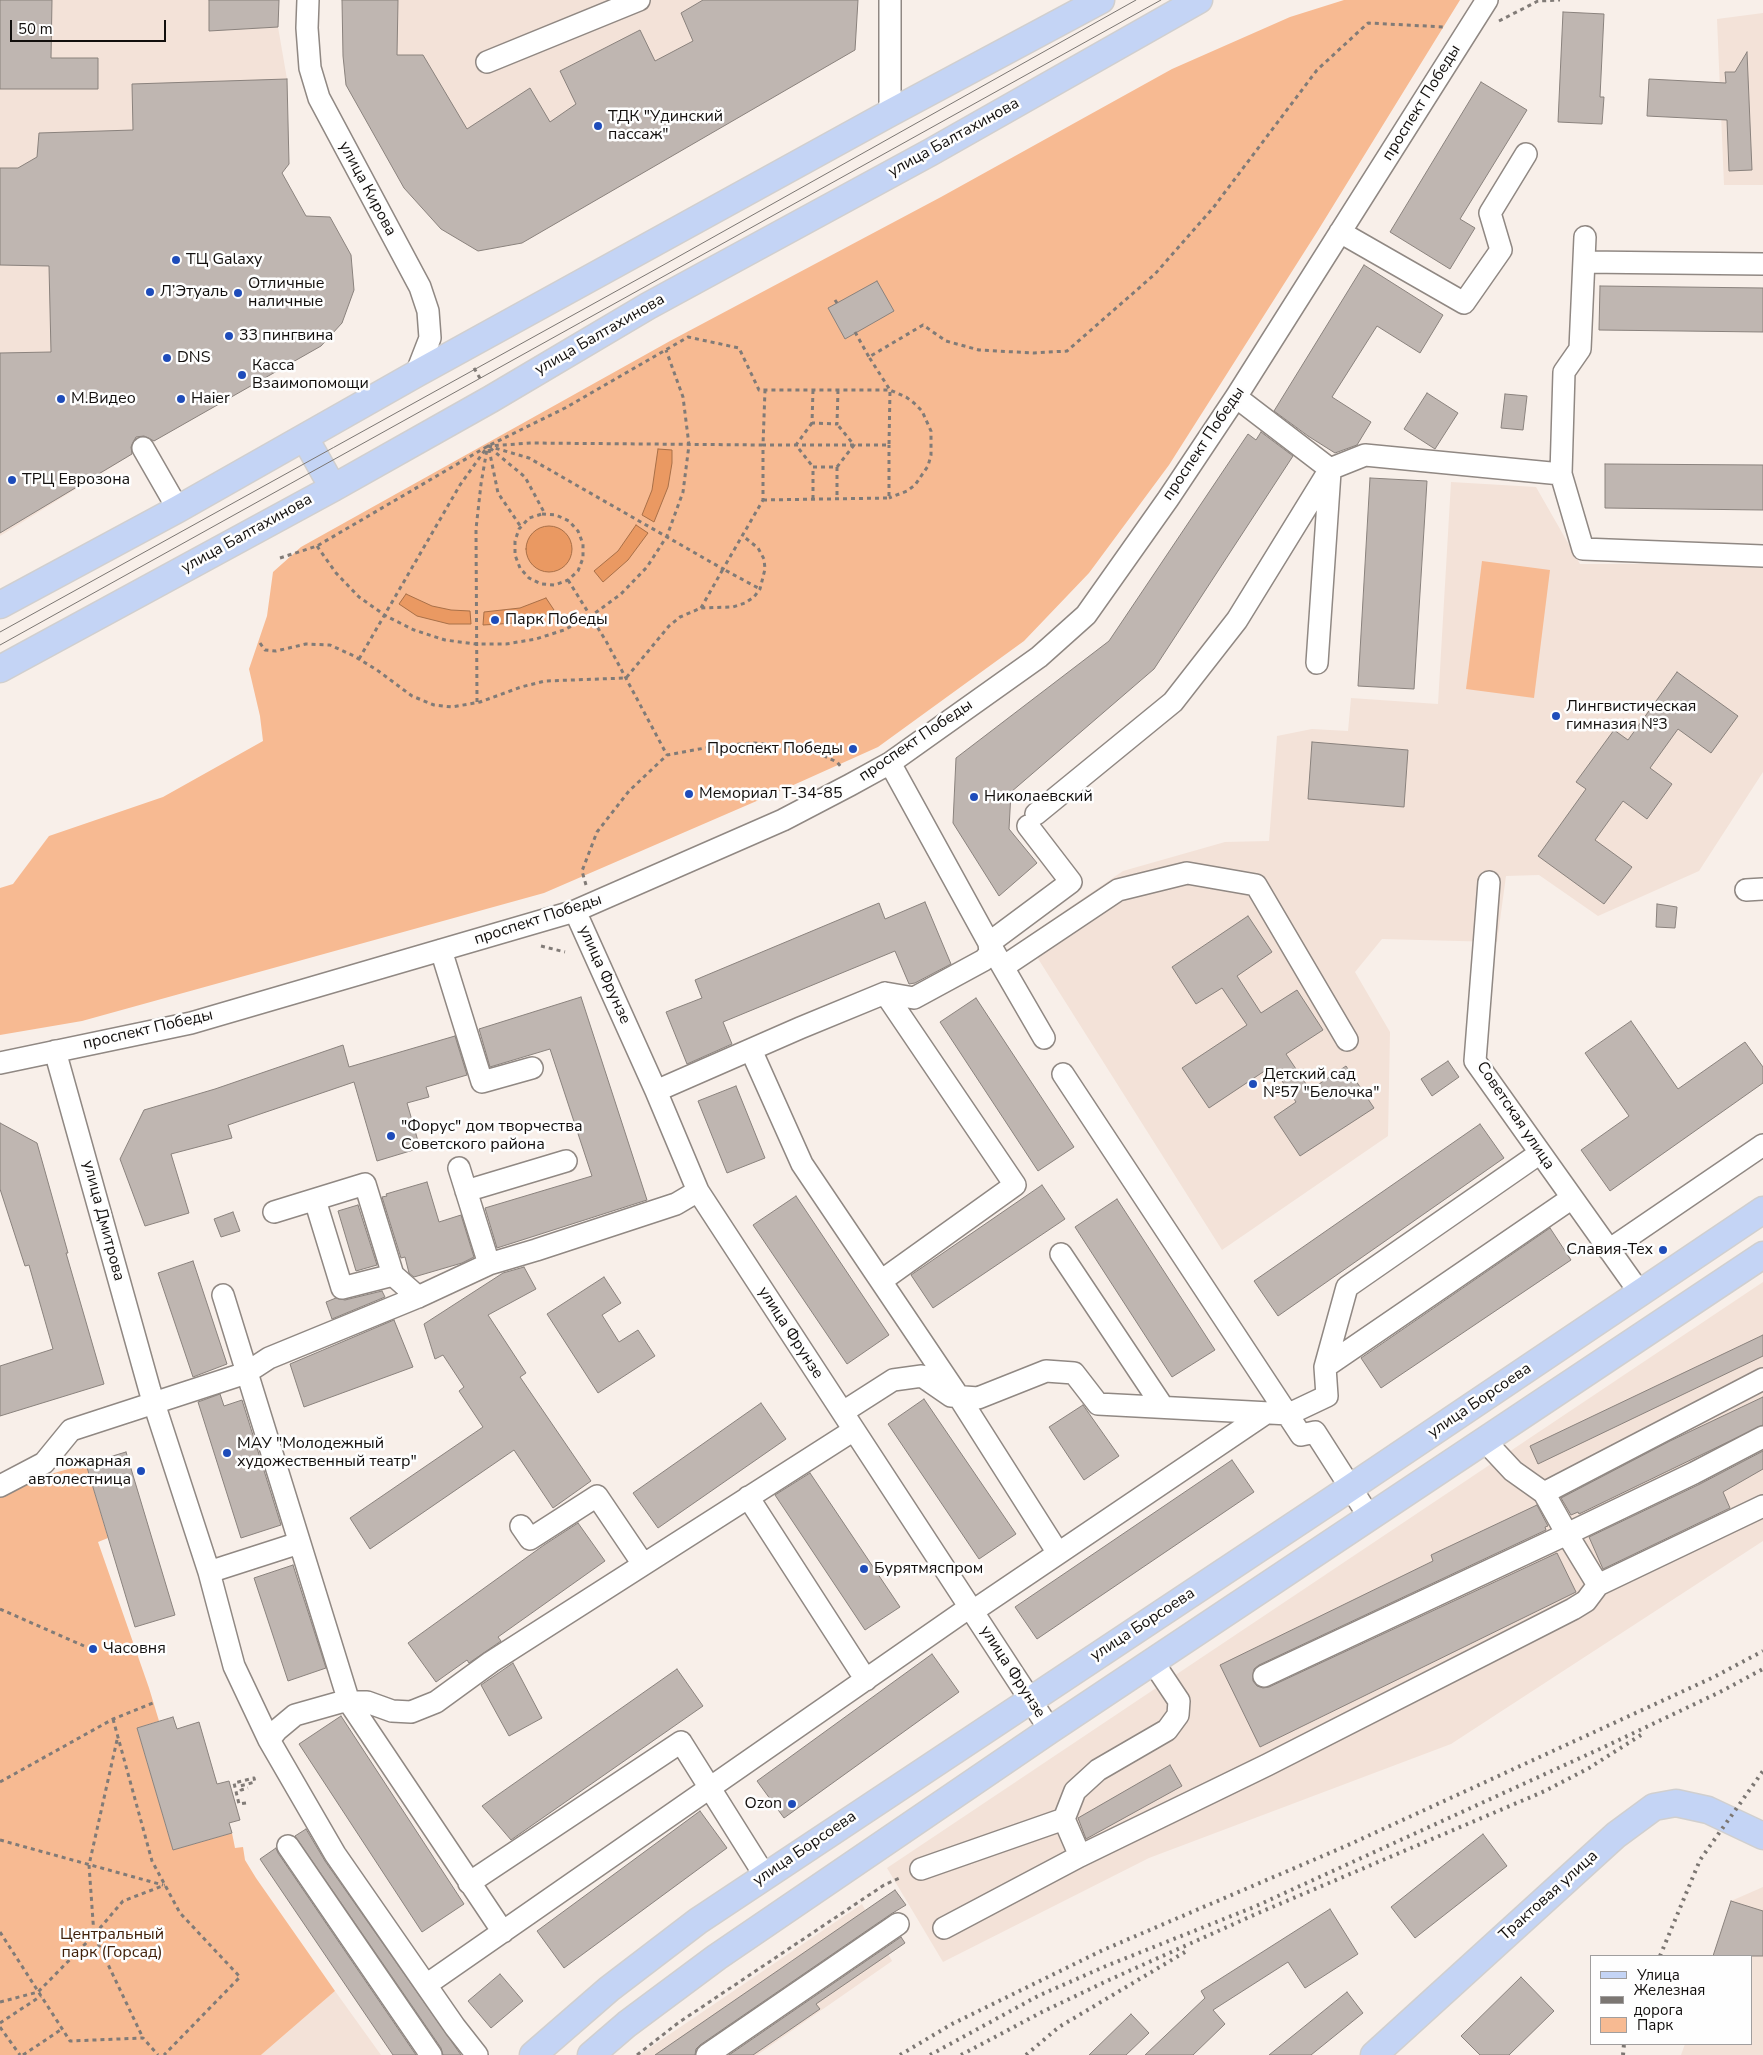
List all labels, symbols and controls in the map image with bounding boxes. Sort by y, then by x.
scale bar [12,10,169,42]
text: 50 m [18,19,53,39]
street label: проспект Победы [1379,41,1465,165]
street label: улица Балтахинова [885,94,1023,182]
place label: ТДК "Удинский пассаж" [608,107,723,145]
marker: ТДК "Удинский пассаж" [592,120,604,132]
street label: улица Кирова [334,138,400,240]
place label: ТЦ Galaxy [186,250,262,270]
marker: ТЦ Galaxy [170,254,182,266]
place label: Отличные наличные [248,274,324,312]
place label: Л’Этуаль [160,282,228,302]
marker: Л’Этуаль [144,286,156,298]
marker: Отличные наличные [232,287,244,299]
street label: улица Балтахинова [532,290,668,380]
place label: 33 пингвина [239,326,333,346]
marker: 33 пингвина [223,330,235,342]
place label: DNS [177,348,211,368]
marker: DNS [161,352,173,364]
place label: Касса Взаимопомощи [252,356,369,394]
marker: Касса Взаимопомощи [236,369,248,381]
street label: проспект Победы [1159,383,1249,505]
place label: М.Видео [71,389,136,409]
place label: Haier [191,389,230,409]
marker: М.Видео [55,393,67,405]
marker: Haier [175,393,187,405]
place label: ТРЦ Еврозона [22,470,130,490]
marker: ТРЦ Еврозона [6,474,18,486]
street label: улица Балтахинова [178,490,316,578]
place label: Парк Победы [505,610,608,630]
marker: Парк Победы [489,614,501,626]
street label: проспект Победы [855,696,977,786]
place label: Лингвистическая гимназия №3 [1566,697,1696,735]
marker: Лингвистическая гимназия №3 [1550,710,1562,722]
place label: Проспект Победы [707,739,843,759]
marker: Проспект Победы [847,743,859,755]
place label: Мемориал Т-34-85 [699,784,843,804]
place label: Николаевский [984,787,1093,807]
marker: Мемориал Т-34-85 [683,788,695,800]
marker: Николаевский [968,791,980,803]
street label: проспект Победы [472,890,604,950]
street label: улица Фрунзе [574,923,634,1027]
street label: проспект Победы [81,1006,215,1054]
street label: Советская улица [1472,1058,1558,1174]
place label: Детский сад №57 "Белочка" [1263,1065,1379,1103]
marker: Детский сад №57 "Белочка" [1247,1078,1259,1090]
place label: "Форус" дом творчества Советского района [401,1117,583,1155]
marker: "Форус" дом творчества Советского района [385,1130,397,1142]
street label: улица Дмитрова [78,1159,128,1283]
place label: Славия-Тех [1566,1240,1653,1260]
marker: Славия-Тех [1657,1244,1669,1256]
street label: улица Фрунзе [753,1283,827,1383]
street label: улица Борсоева [1425,1359,1535,1443]
place label: МАУ "Молодежный художественный театр" [237,1434,417,1472]
marker: МАУ "Молодежный художественный театр" [221,1447,233,1459]
place label: пожарная автолестница [28,1452,131,1490]
marker: пожарная автолестница [135,1465,147,1477]
place label: Бурятмяспром [874,1559,983,1579]
marker: Бурятмяспром [858,1563,870,1575]
street label: улица Борсоева [1087,1584,1199,1666]
street label: улица Фрунзе [975,1622,1049,1722]
place label: Часовня [103,1639,166,1659]
marker: Часовня [87,1643,99,1655]
place label: Ozon [744,1794,782,1814]
marker: Ozon [786,1798,798,1810]
street label: улица Борсоева [750,1807,860,1891]
street label: Трактовая улица [1496,1847,1602,1945]
park label: Центральный парк (Горсад) [60,1925,164,1963]
legend [1590,1955,1753,2045]
text: Улица [1637,1965,1680,1985]
text: Железная дорога [1634,1980,1705,2020]
text: Парк [1637,2015,1673,2035]

